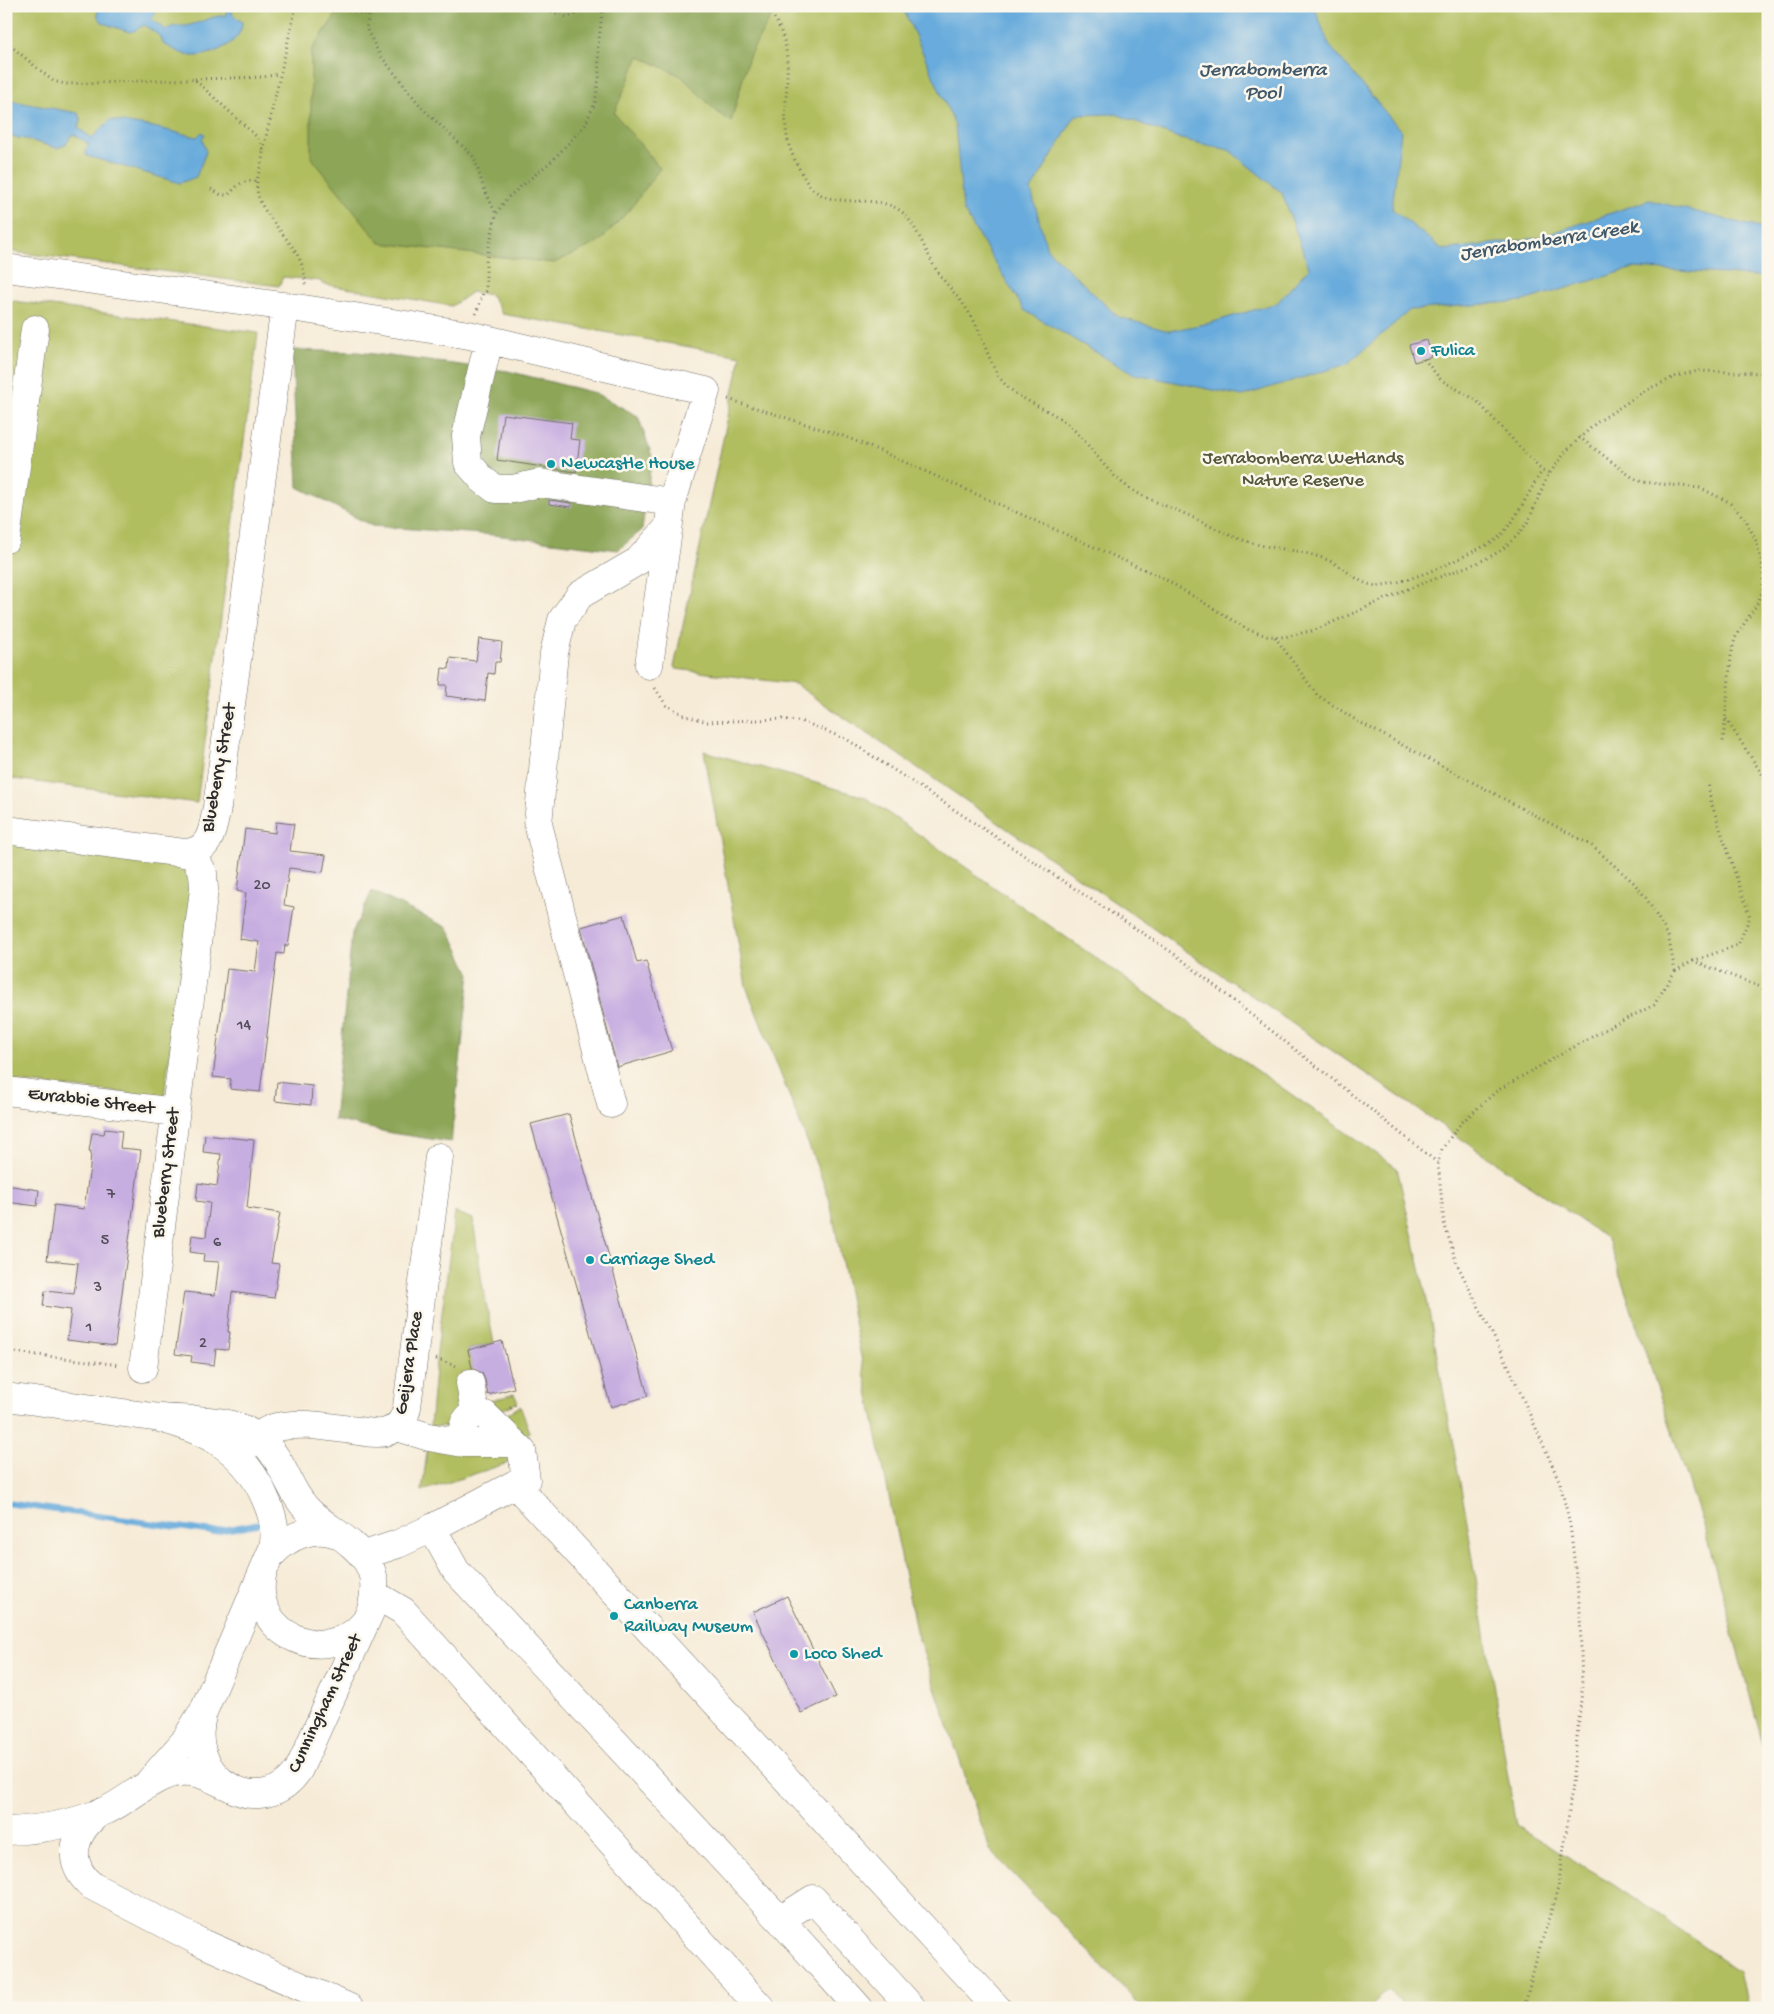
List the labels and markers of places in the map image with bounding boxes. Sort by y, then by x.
place label: Fulica [1430,340,1476,363]
marker: Fulica [1415,345,1427,357]
place label: Newcastle House [561,453,695,476]
marker: Newcastle House [545,458,557,470]
place label: Carriage Shed [600,1249,716,1272]
marker: Carriage Shed [584,1254,596,1266]
place label: Canberra Railway Museum [624,1594,754,1639]
marker: Canberra Railway Museum [608,1610,620,1622]
place label: Loco Shed [804,1643,883,1666]
marker: Loco Shed [788,1648,800,1660]

